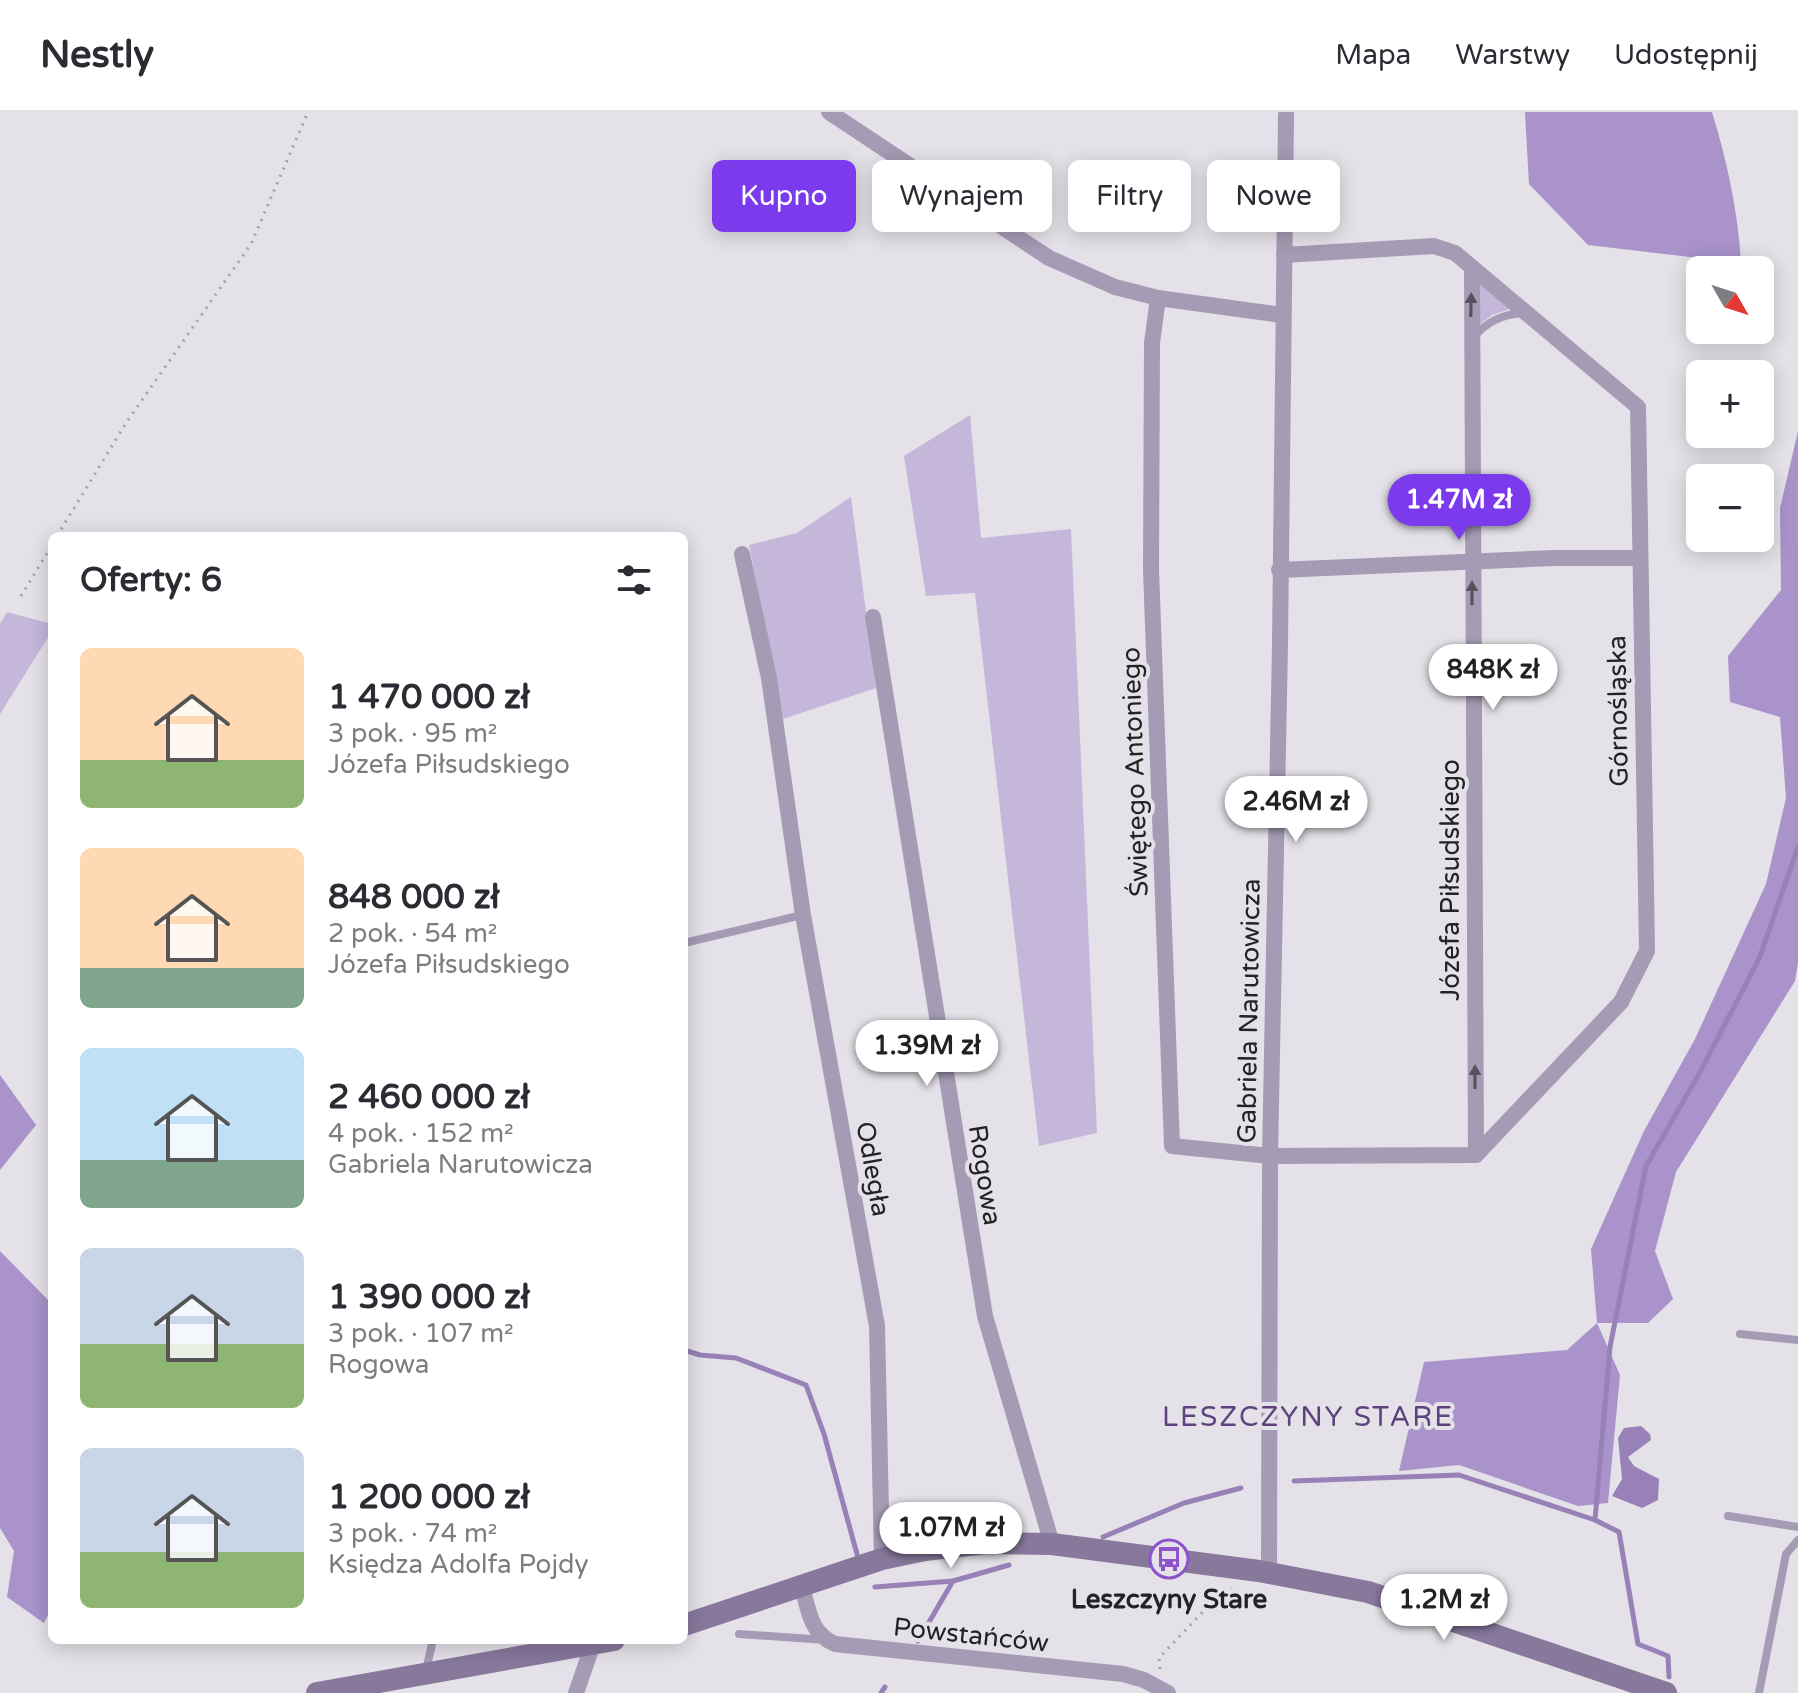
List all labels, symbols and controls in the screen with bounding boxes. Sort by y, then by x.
text: Nestly [40,32,154,78]
text: Mapa [1335,38,1411,72]
text: Warstwy [1455,38,1570,72]
text: Udostępnij [1614,38,1758,72]
chip: Kupno [712,160,856,232]
chip: Wynajem [872,160,1052,232]
chip: Filtry [1068,160,1191,232]
chip: Nowe [1207,160,1340,232]
north arrow [1686,256,1774,344]
map controls [1686,256,1774,552]
one-way arrow [1465,292,1477,317]
button: + [1686,360,1774,448]
button: − [1686,464,1774,552]
pin: 1.47M zł [1376,474,1542,542]
text: 1.47M zł [1406,484,1512,515]
icon: filters [612,558,656,602]
text: Oferty: 6 [80,560,222,601]
one-way arrow [1466,580,1478,605]
street label: Górnośląska [1601,635,1635,787]
pin: 848K zł [1419,644,1567,712]
street label: Świętego Antoniego [1114,647,1155,897]
text: 848K zł [1447,654,1539,685]
text: 1 470 000 zł [328,677,530,718]
icon: home [144,680,240,776]
text: 3 pok. · 95 m² [328,718,497,749]
text: Józefa Piłsudskiego [328,749,570,780]
street label: Józefa Piłsudskiego [1435,759,1466,1001]
pin: 2.46M zł [1213,776,1379,844]
text: 2.46M zł [1243,786,1349,817]
text: 848 000 zł [328,877,500,918]
street label: Gabriela Narutowicza [1231,878,1267,1144]
icon: home [144,880,240,976]
text: 2 pok. · 54 m² [328,918,497,949]
text: Józefa Piłsudskiego [328,949,570,980]
pin: 1.39M zł [844,1020,1010,1088]
text: 1.39M zł [873,1030,981,1061]
one-way arrow [1469,1064,1481,1089]
text: 2 460 000 zł [328,1077,530,1118]
icon: home [144,1080,240,1176]
text: 4 pok. · 152 m² [328,1118,514,1149]
street label: Odległa [849,1119,897,1219]
street label: Rogowa [962,1122,1008,1228]
text: Gabriela Narutowicza [328,1149,593,1180]
text: 1 390 000 zł [328,1277,530,1318]
icon: home [144,1280,240,1376]
text: 3 pok. · 107 m² [328,1318,514,1349]
text: Rogowa [328,1349,429,1380]
district label: LESZCZYNY STARE [1162,1400,1454,1434]
text: 1 200 000 zł [328,1477,530,1518]
icon: home [144,1480,240,1576]
pin: 1.07M zł [868,1502,1034,1570]
text: 1.07M zł [897,1512,1005,1543]
text: 3 pok. · 74 m² [328,1518,497,1549]
bus stop icon: Leszczyny Stare [1148,1538,1190,1580]
text: Księdza Adolfa Pojdy [328,1549,588,1580]
pin: 1.2M zł [1370,1574,1518,1642]
place label: Leszczyny Stare [1071,1584,1268,1615]
text: 1.2M zł [1399,1584,1489,1615]
street label: Powstańców [892,1611,1050,1659]

